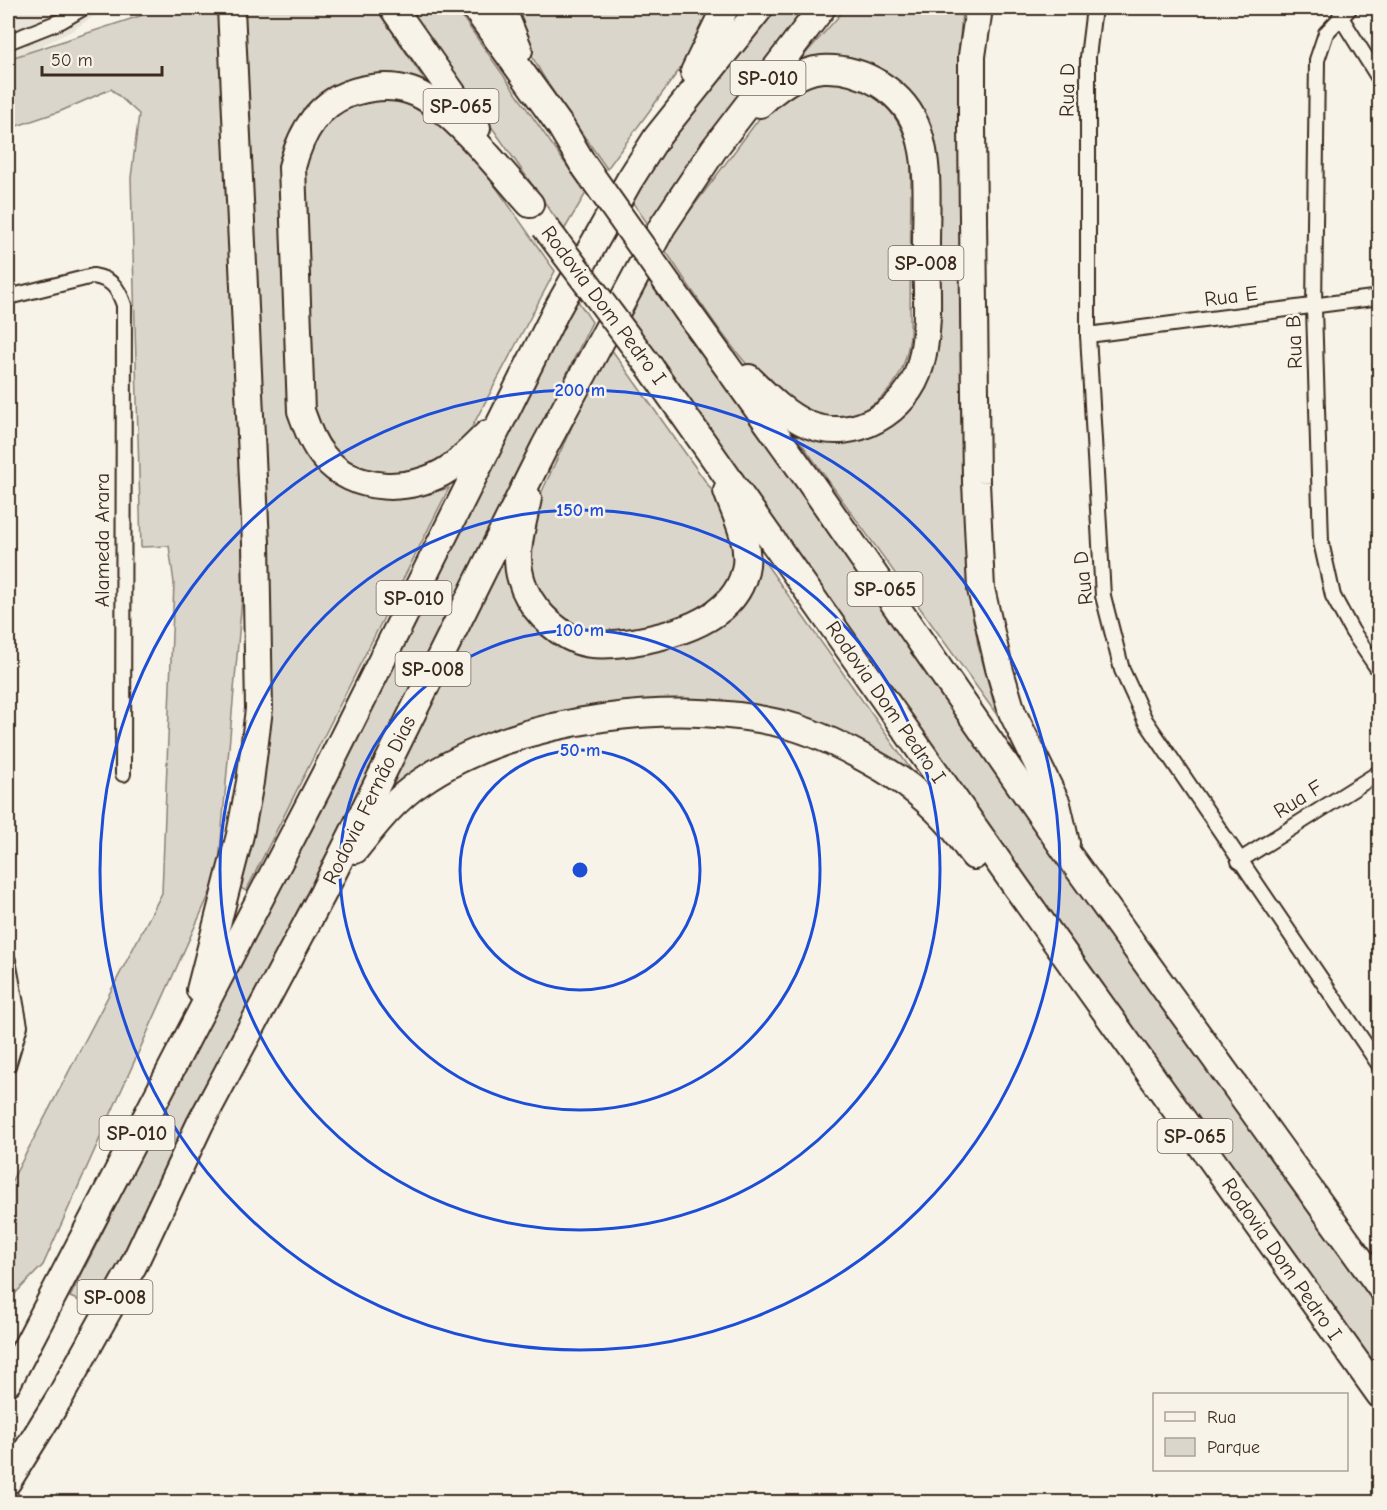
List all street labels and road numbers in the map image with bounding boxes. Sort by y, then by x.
road number: SP-010 [730,61,806,95]
street label: Rua D [1055,63,1079,117]
road number: SP-065 [424,89,498,123]
street label: Rodovia Dom Pedro I [537,221,671,389]
road number: SP-008 [888,246,964,280]
street label: Rua E [1203,281,1259,311]
street label: Rua B [1281,315,1307,369]
street label: Alameda Arara [90,473,114,607]
street label: Rua D [1068,550,1098,606]
road number: SP-065 [848,572,922,606]
road number: SP-010 [376,581,452,615]
street label: Rodovia Dom Pedro I [821,616,951,788]
road number: SP-008 [396,652,470,686]
street label: Rodovia Fernão Dias [318,712,420,888]
street label: Rua F [1269,775,1327,823]
road number: SP-010 [100,1116,174,1150]
road number: SP-065 [1158,1119,1232,1153]
street label: Rodovia Dom Pedro I [1217,1173,1347,1345]
road number: SP-008 [78,1280,152,1314]

